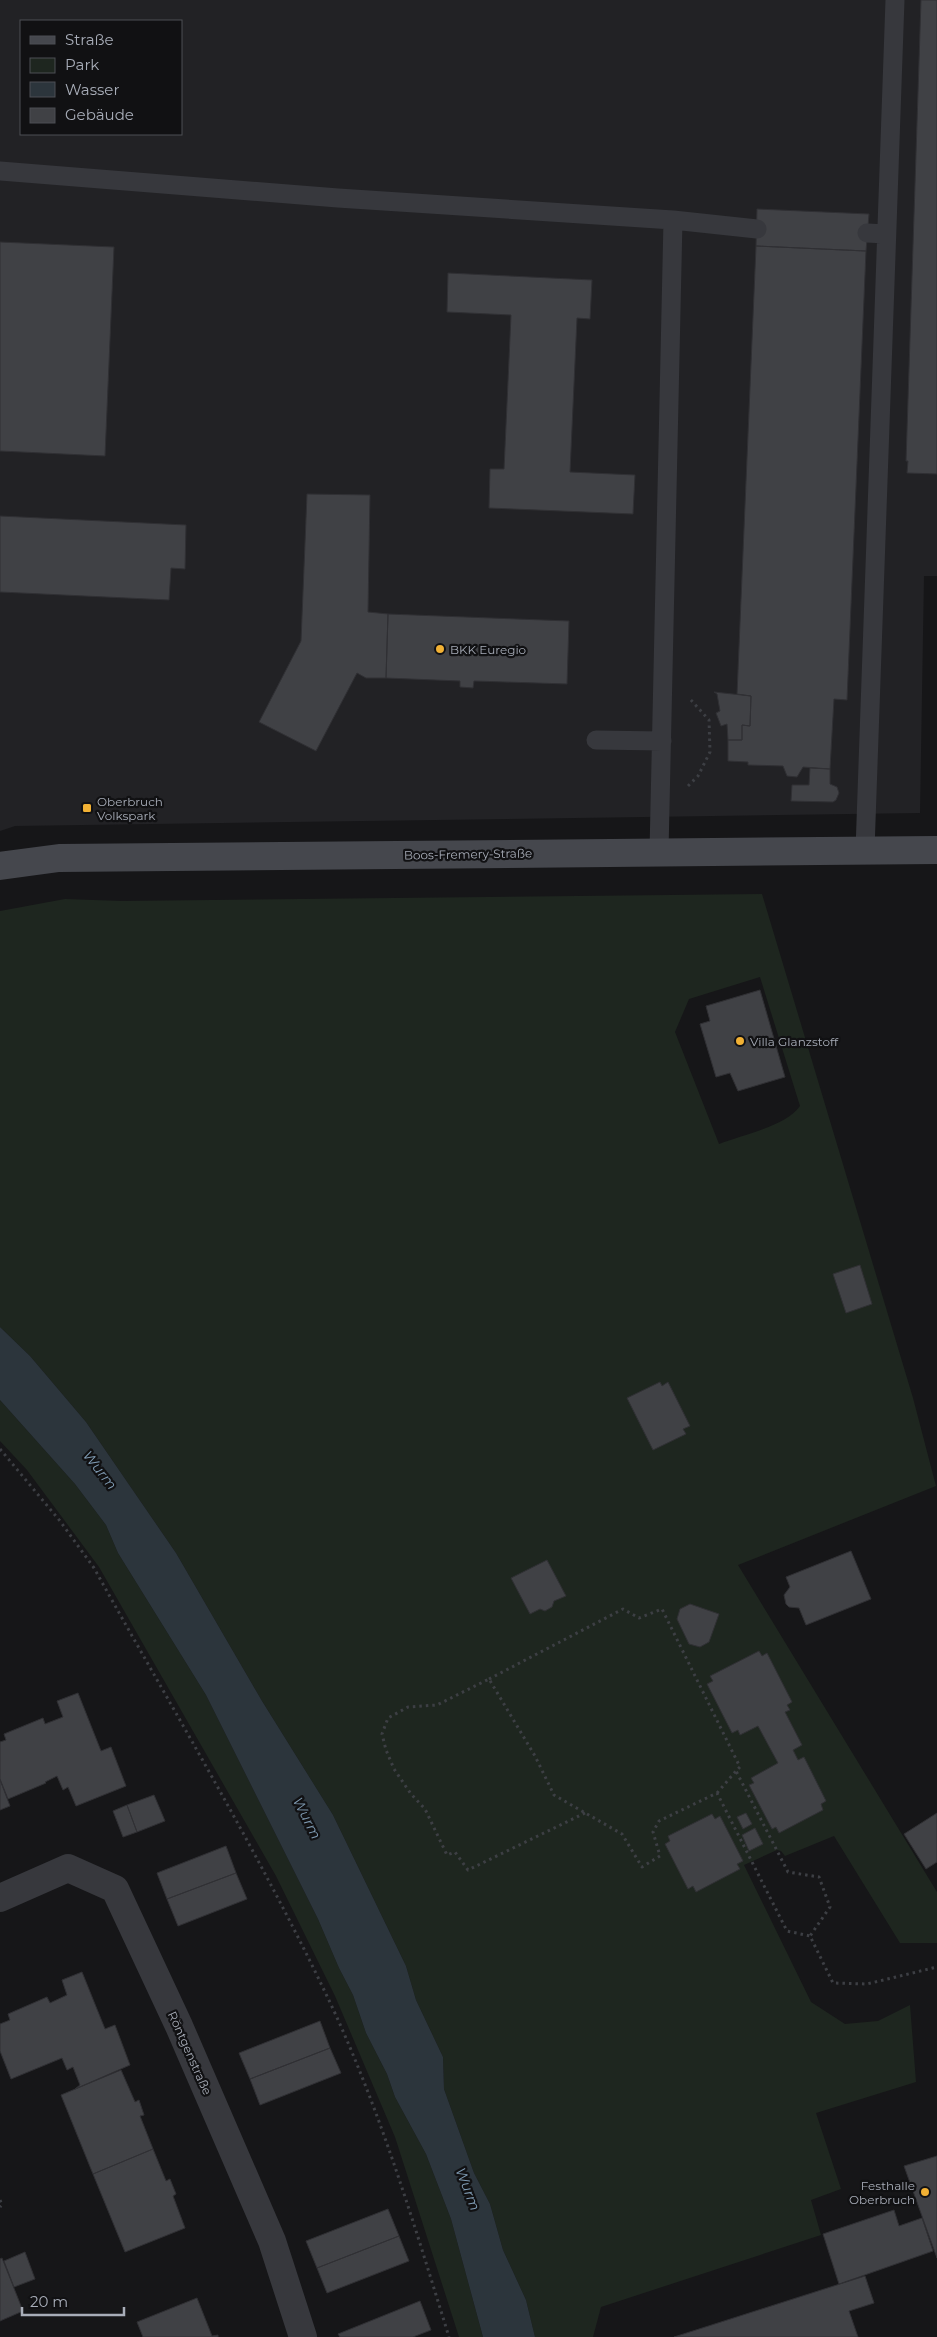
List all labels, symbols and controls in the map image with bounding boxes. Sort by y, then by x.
legend [20,20,182,135]
text: Straße [65,30,114,49]
text: Park [65,55,99,74]
text: Wasser [65,80,119,99]
text: Gebäude [65,105,134,124]
place label: BKK Euregio [450,642,526,657]
marker: BKK Euregio [434,643,446,655]
place label: Oberbruch Volkspark [97,794,163,823]
marker: Oberbruch Volkspark [81,802,93,814]
street label: Boos-Fremery-Straße [404,845,532,863]
place label: Villa Glanzstoff [750,1034,839,1049]
marker: Villa Glanzstoff [734,1035,746,1047]
water label: Wurm [79,1447,121,1493]
water label: Wurm [289,1794,325,1842]
street label: Röntgenstraße [165,2009,215,2097]
water label: Wurm [452,2165,484,2213]
place label: Festhalle Oberbruch [849,2178,915,2207]
marker: Festhalle Oberbruch [919,2186,931,2198]
scale bar [22,2284,125,2316]
text: 20 m [30,2292,68,2311]

